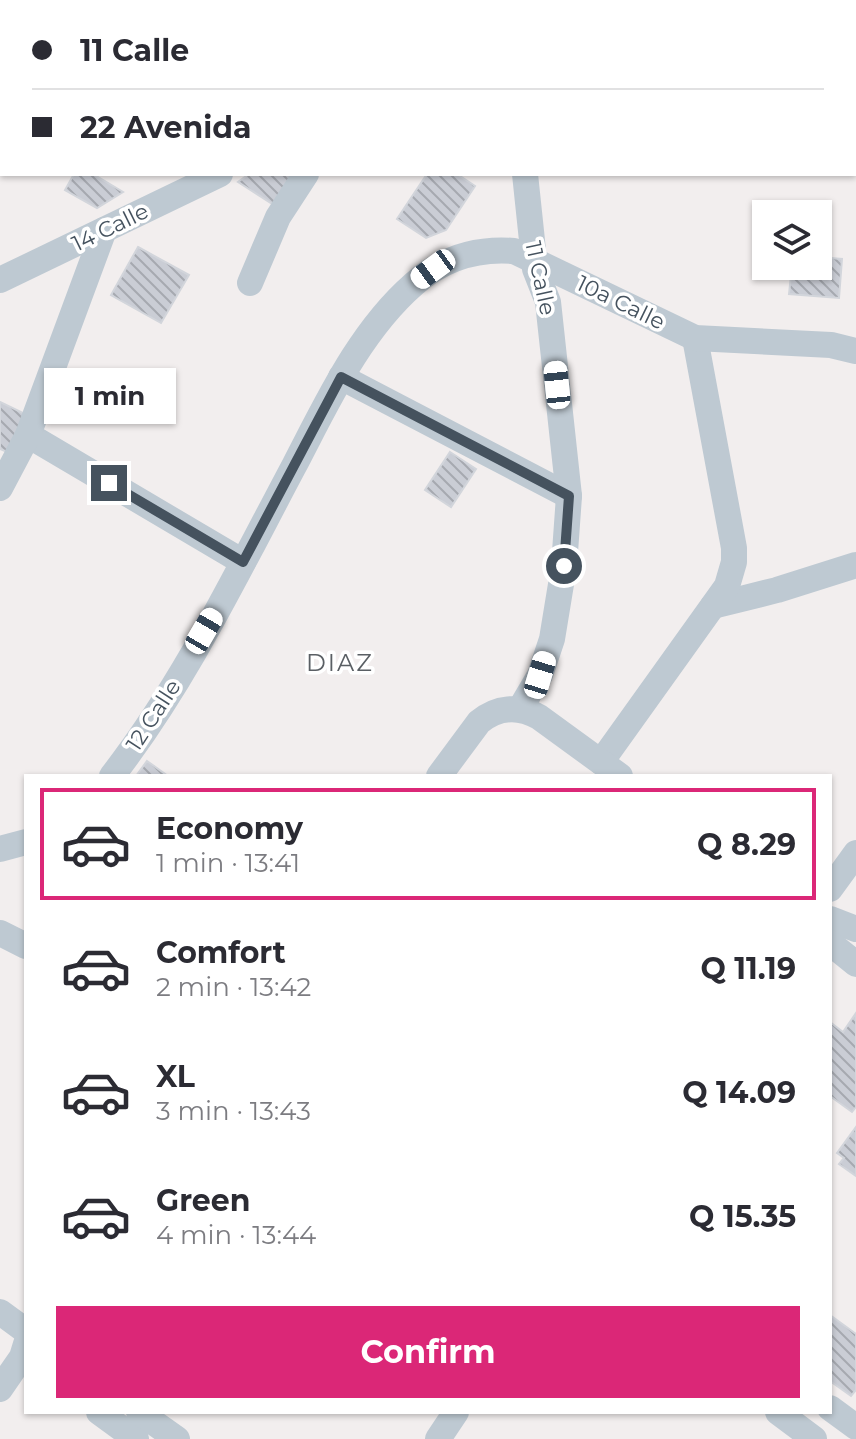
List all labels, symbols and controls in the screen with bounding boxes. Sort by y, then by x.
text: 11 Calle [80,32,189,69]
text: 22 Avenida [80,109,251,146]
street label: 14 Calle [68,197,153,258]
map controls [752,200,832,280]
button: layers [752,200,832,280]
street label: 11 Calle [519,239,562,318]
car [407,245,459,293]
street label: 10a Calle [572,270,669,335]
car [543,360,571,410]
callout: 1 min [43,367,175,423]
text: 1 min [75,380,145,412]
route end [91,465,127,501]
route start [546,548,582,584]
car [182,604,226,658]
district label: DIAZ [306,648,374,677]
car [522,649,558,701]
street label: 12 Calle [120,674,186,756]
icon: car [60,808,132,880]
text: Economy [156,810,303,847]
text: Q 8.29 [697,826,796,863]
text: 1 min · 13:41 [156,847,300,879]
icon: car [60,932,132,1004]
text: Comfort [156,934,286,971]
text: Q 11.19 [700,950,796,987]
text: 2 min · 13:42 [156,971,311,1003]
icon: car [60,1056,132,1128]
text: XL [156,1058,195,1095]
text: Q 14.09 [682,1074,796,1111]
text: 3 min · 13:43 [156,1095,311,1127]
icon: car [60,1180,132,1252]
text: Green [156,1182,250,1219]
text: Q 15.35 [689,1198,796,1235]
text: 4 min · 13:44 [156,1219,316,1251]
button: Confirm [56,1306,800,1398]

